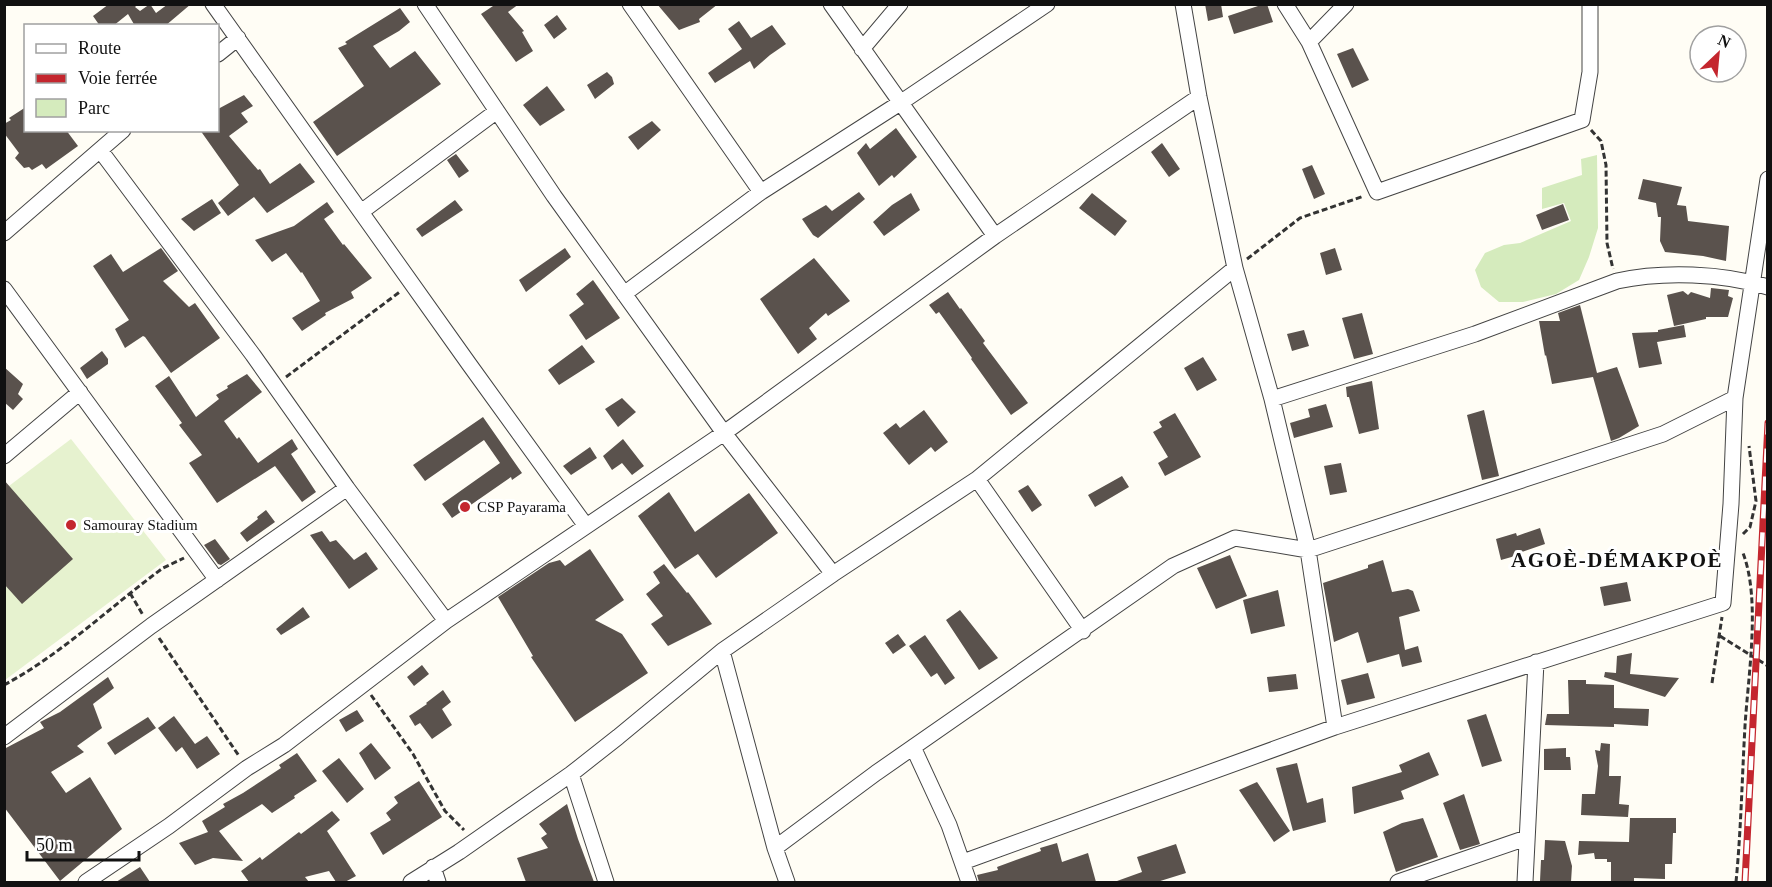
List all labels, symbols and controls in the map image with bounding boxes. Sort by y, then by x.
legend [24,24,219,132]
north arrow [1688,24,1748,84]
text: N [1715,31,1734,51]
text: Route [78,38,121,58]
text: Voie ferrée [78,68,157,88]
text: Parc [78,98,110,118]
place label: CSP Payarama [477,499,566,515]
marker: CSP Payarama [458,500,472,514]
place label: Samouray Stadium [83,517,198,533]
marker: Samouray Stadium [64,518,78,532]
district label: AGOÈ-DÉMAKPOÈ [1511,548,1723,572]
scale bar [27,824,140,862]
text: 50 m [36,835,73,855]

